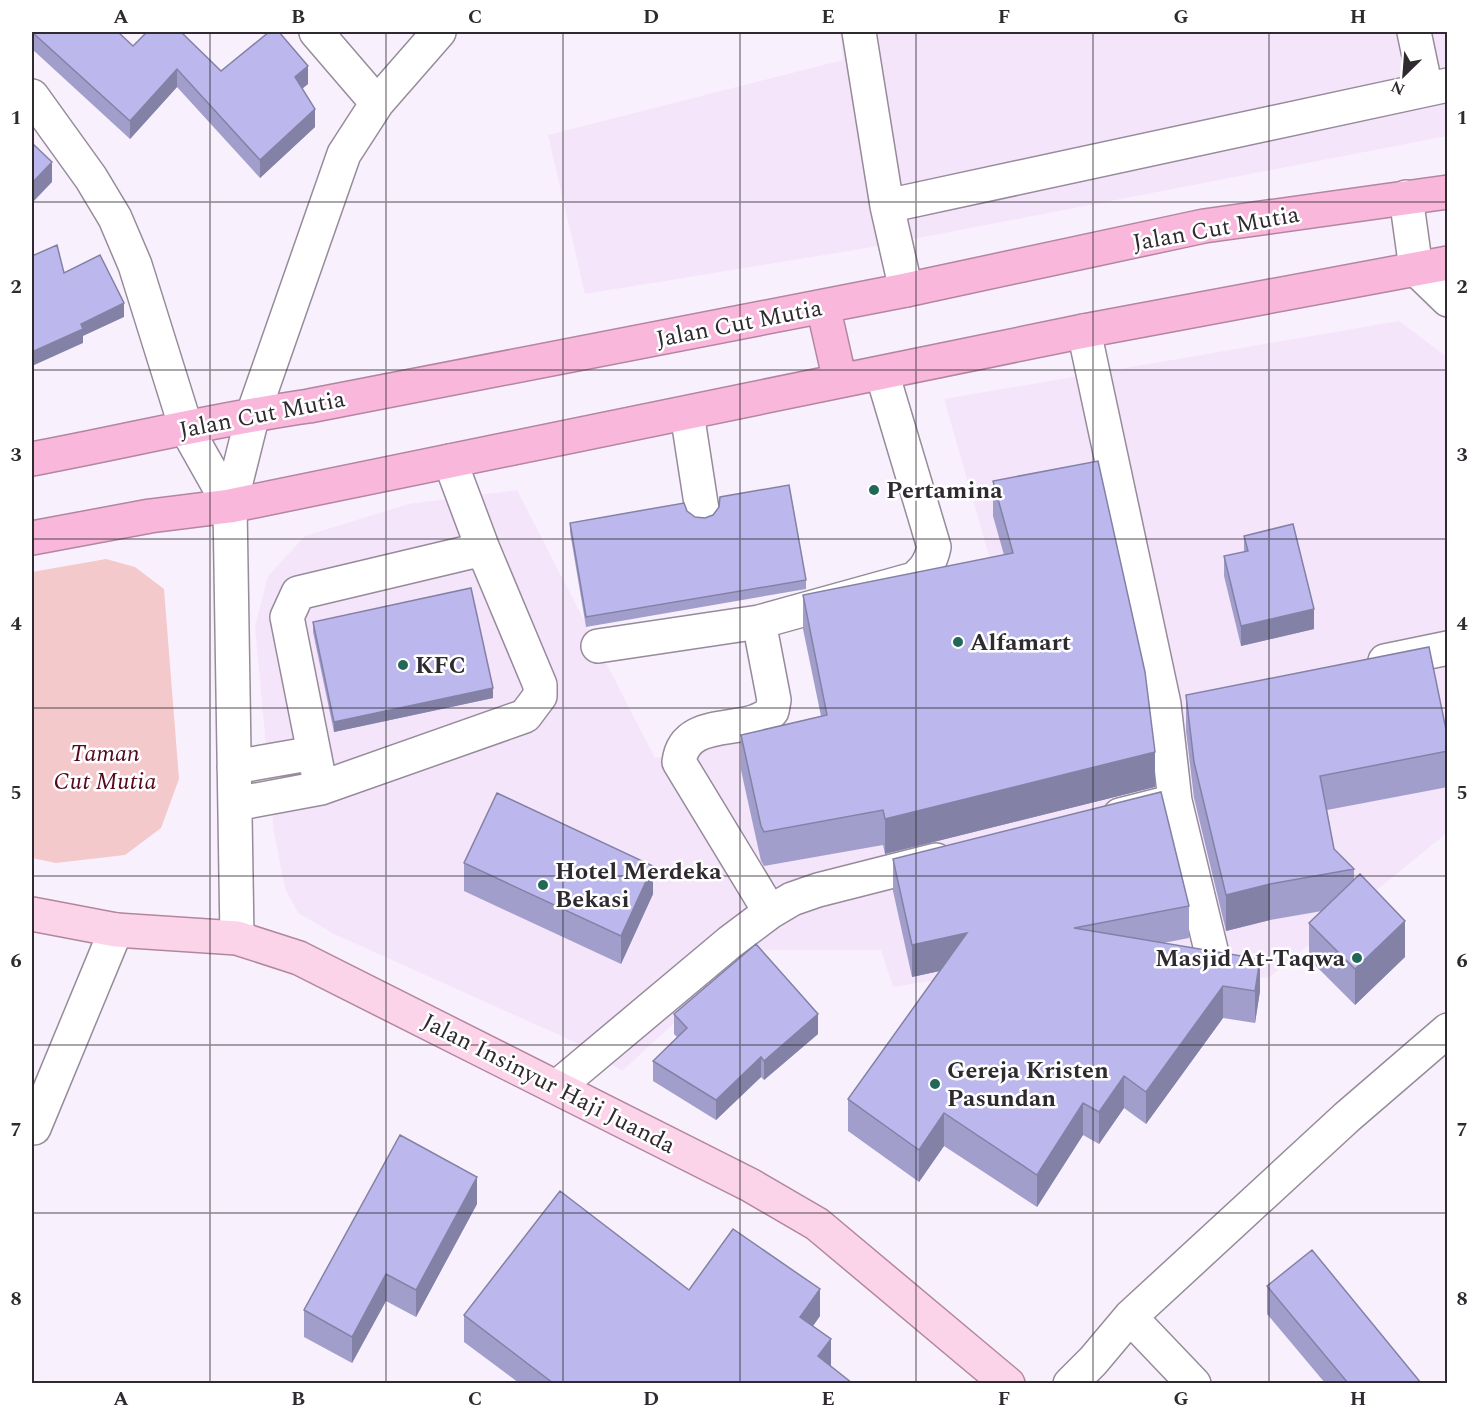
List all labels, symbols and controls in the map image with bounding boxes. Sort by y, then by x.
text: A [113,2,129,32]
text: B [291,2,305,32]
text: C [468,2,482,32]
text: D [643,2,659,32]
text: E [821,2,835,32]
text: F [998,2,1010,32]
text: G [1173,2,1189,32]
text: H [1350,2,1366,32]
north arrow [1374,45,1434,105]
text: N [1387,74,1409,101]
text: 1 [10,103,22,133]
text: 1 [1456,103,1468,133]
street label: Jalan Cut Mutia [1130,197,1303,261]
text: 2 [10,272,22,302]
text: 2 [1456,272,1468,302]
street label: Jalan Cut Mutia [653,290,826,358]
street label: Jalan Cut Mutia [176,381,349,449]
text: 3 [10,440,22,470]
text: 3 [1456,440,1468,470]
place label: Pertamina [886,473,1003,509]
marker: Pertamina [867,483,881,497]
text: 4 [10,609,22,639]
text: 4 [1456,609,1468,639]
place label: Alfamart [970,625,1071,661]
marker: Alfamart [951,635,965,649]
place label: KFC [415,648,466,684]
marker: KFC [396,658,410,672]
park label: Taman Cut Mutia [54,736,156,800]
text: 5 [10,778,22,808]
text: 5 [1456,778,1468,808]
place label: Hotel Merdeka Bekasi [555,854,722,918]
marker: Hotel Merdeka Bekasi [536,878,550,892]
place label: Masjid At-Taqwa [1155,941,1346,977]
text: 6 [10,946,22,976]
text: 6 [1456,946,1468,976]
marker: Masjid At-Taqwa [1350,951,1364,965]
street label: Jalan Insinyur Haji Juanda [416,1004,682,1164]
place label: Gereja Kristen Pasundan [947,1053,1109,1117]
marker: Gereja Kristen Pasundan [928,1077,942,1091]
text: 7 [10,1115,22,1145]
text: 7 [1456,1115,1468,1145]
text: 8 [10,1284,22,1314]
text: 8 [1456,1284,1468,1314]
text: A [113,1384,129,1414]
text: B [291,1384,305,1414]
text: C [468,1384,482,1414]
text: D [643,1384,659,1414]
text: E [821,1384,835,1414]
text: F [998,1384,1010,1414]
text: G [1173,1384,1189,1414]
text: H [1350,1384,1366,1414]

